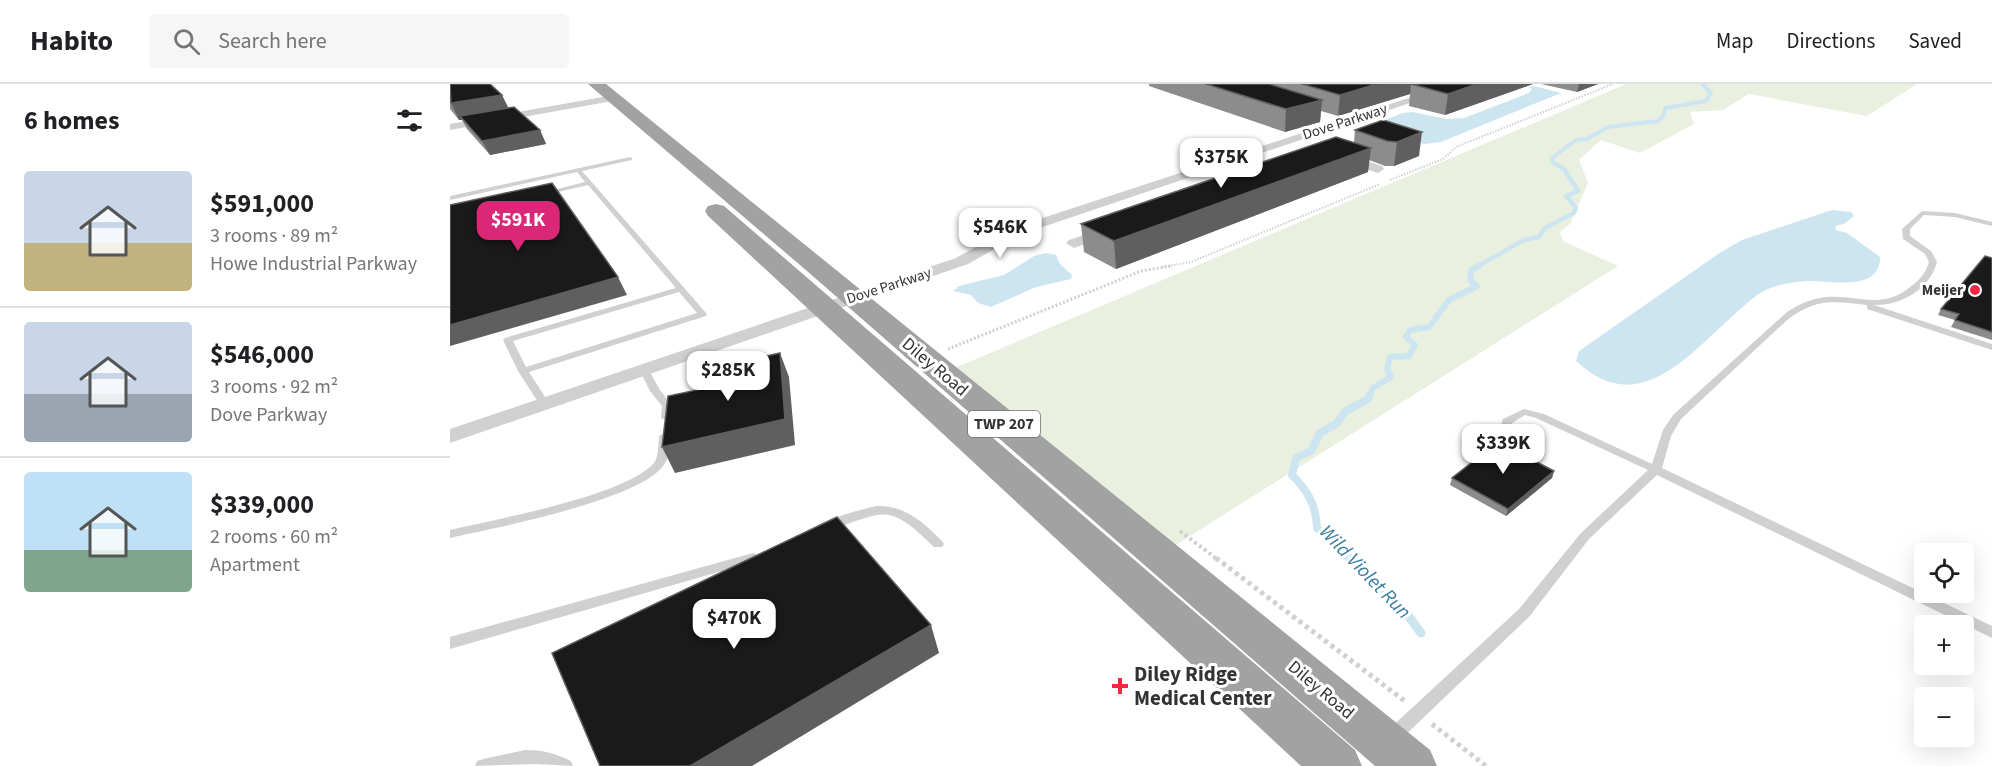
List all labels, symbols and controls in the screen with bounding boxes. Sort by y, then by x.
search box [149,14,569,68]
text: Habito [30,21,113,61]
icon: search [170,25,203,58]
text: Search here [218,25,327,57]
text: Map [1716,26,1754,56]
text: Directions [1787,26,1875,56]
text: Saved [1908,26,1962,56]
street label: Dove Parkway [1300,98,1390,146]
text: 6 homes [24,102,119,139]
icon: filters [393,104,426,137]
pin: $375K [1179,138,1263,189]
text: $375K [1194,143,1248,171]
text: $591,000 [210,185,314,222]
icon: home [72,195,144,267]
pin: $591K [476,201,560,252]
text: $591K [491,206,545,234]
pin: $546K [958,208,1042,259]
text: $546K [973,213,1027,241]
text: 3 rooms · 89 m² [210,222,338,250]
text: Howe Industrial Parkway [210,250,417,278]
street label: Dove Parkway [844,262,934,310]
place label: Meijer [1922,280,1963,301]
marker: Meijer [1968,283,1982,297]
street label: Diley Road [896,332,974,402]
text: $546,000 [210,336,314,373]
icon: home [72,346,144,418]
pin: $285K [686,351,770,402]
text: $285K [701,356,755,384]
text: 3 rooms · 92 m² [210,373,338,401]
text: Dove Parkway [210,401,327,429]
road number: TWP 207 [968,411,1040,437]
pin: $339K [1461,424,1545,475]
text: $339K [1476,429,1530,457]
text: $339,000 [210,486,314,523]
icon: home [72,496,144,568]
water label: Wild Violet Run [1313,519,1417,625]
text: 2 rooms · 60 m² [210,523,338,551]
map controls [1914,543,1974,747]
button: locate [1914,543,1974,603]
text: Apartment [210,551,300,579]
pin: $470K [692,599,776,650]
text: $470K [707,604,761,632]
button: + [1914,615,1974,675]
street label: Diley Road [1282,655,1360,725]
place label: Diley Ridge Medical Center [1134,659,1272,713]
marker: Diley Ridge Medical Center [1111,677,1129,695]
button: − [1914,687,1974,747]

